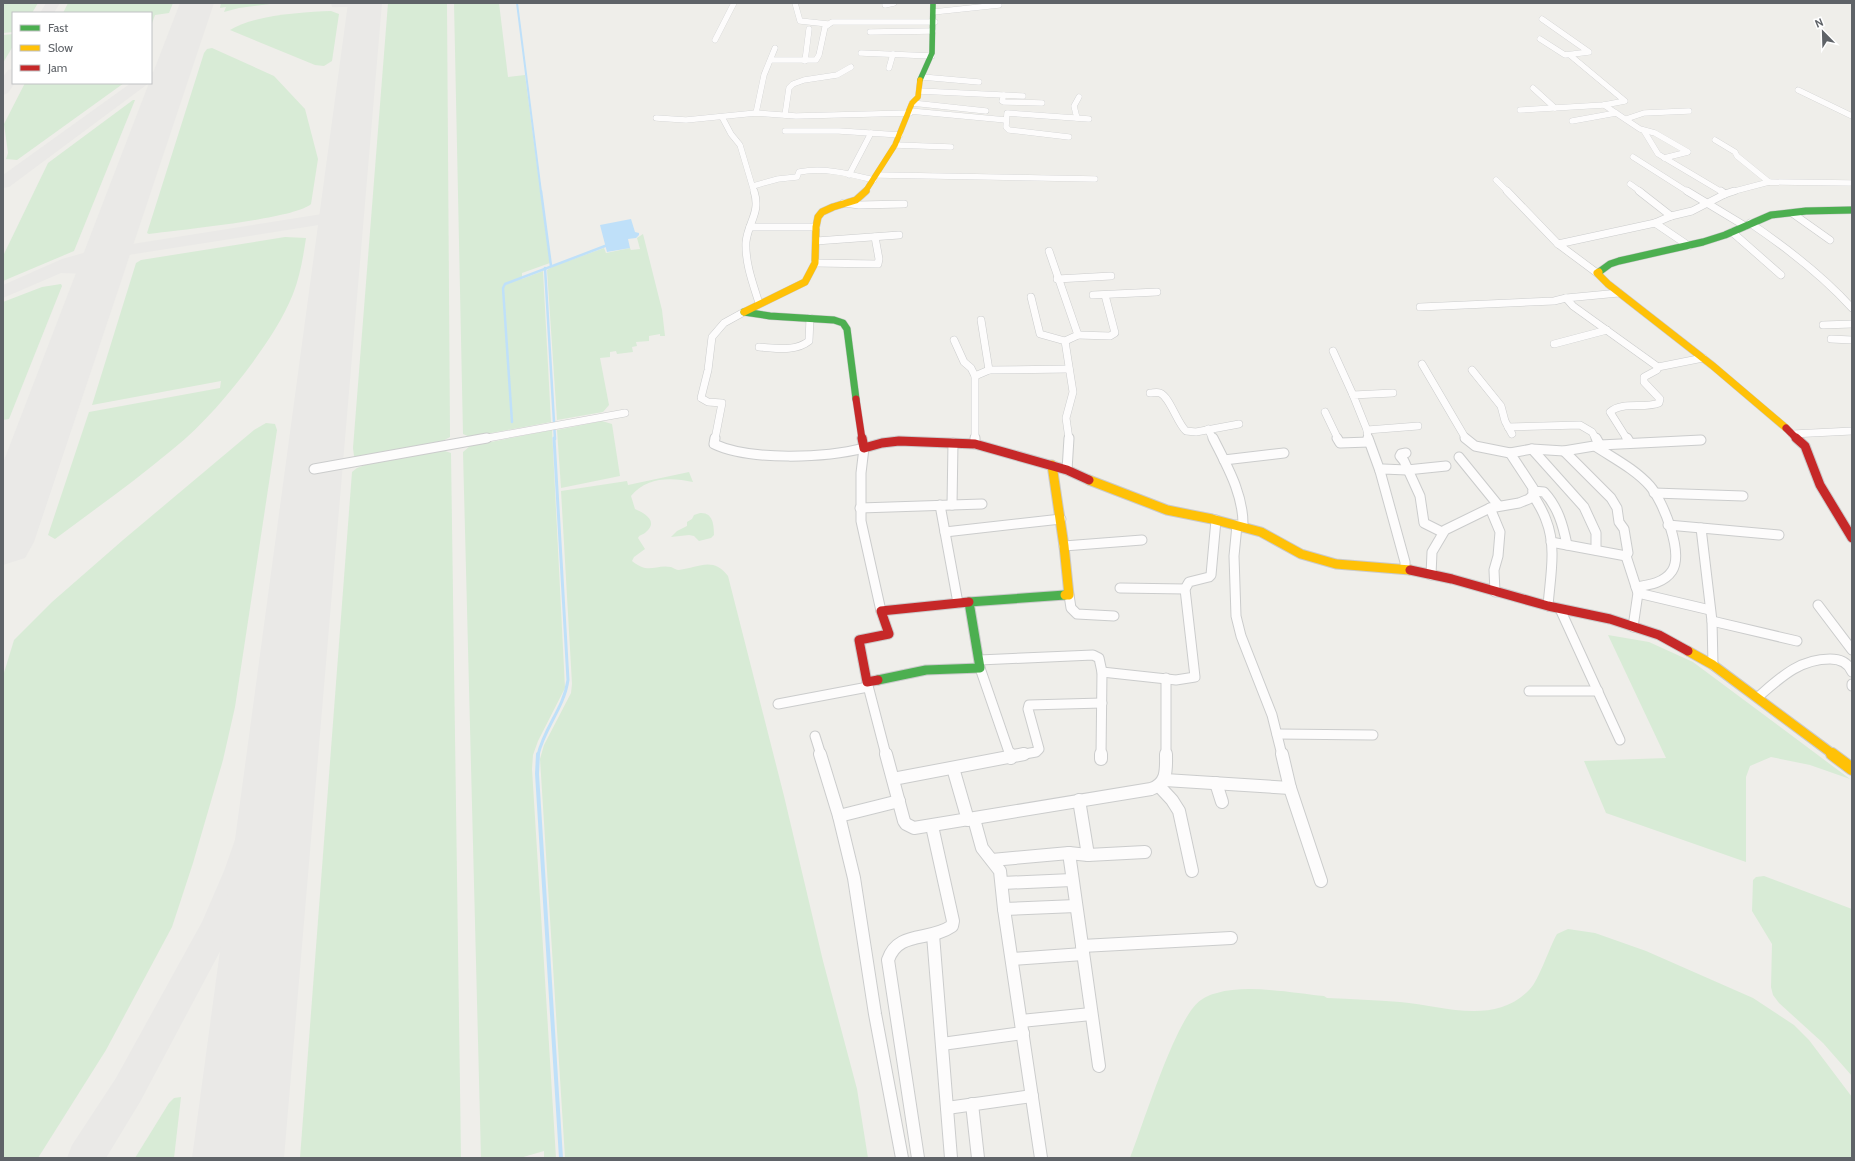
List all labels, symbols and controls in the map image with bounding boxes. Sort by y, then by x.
legend [12,12,152,84]
north arrow [1803,12,1843,52]
text: N [1813,15,1825,31]
text: Fast [48,20,68,35]
text: Slow [48,40,73,55]
text: Jam [47,60,67,75]

